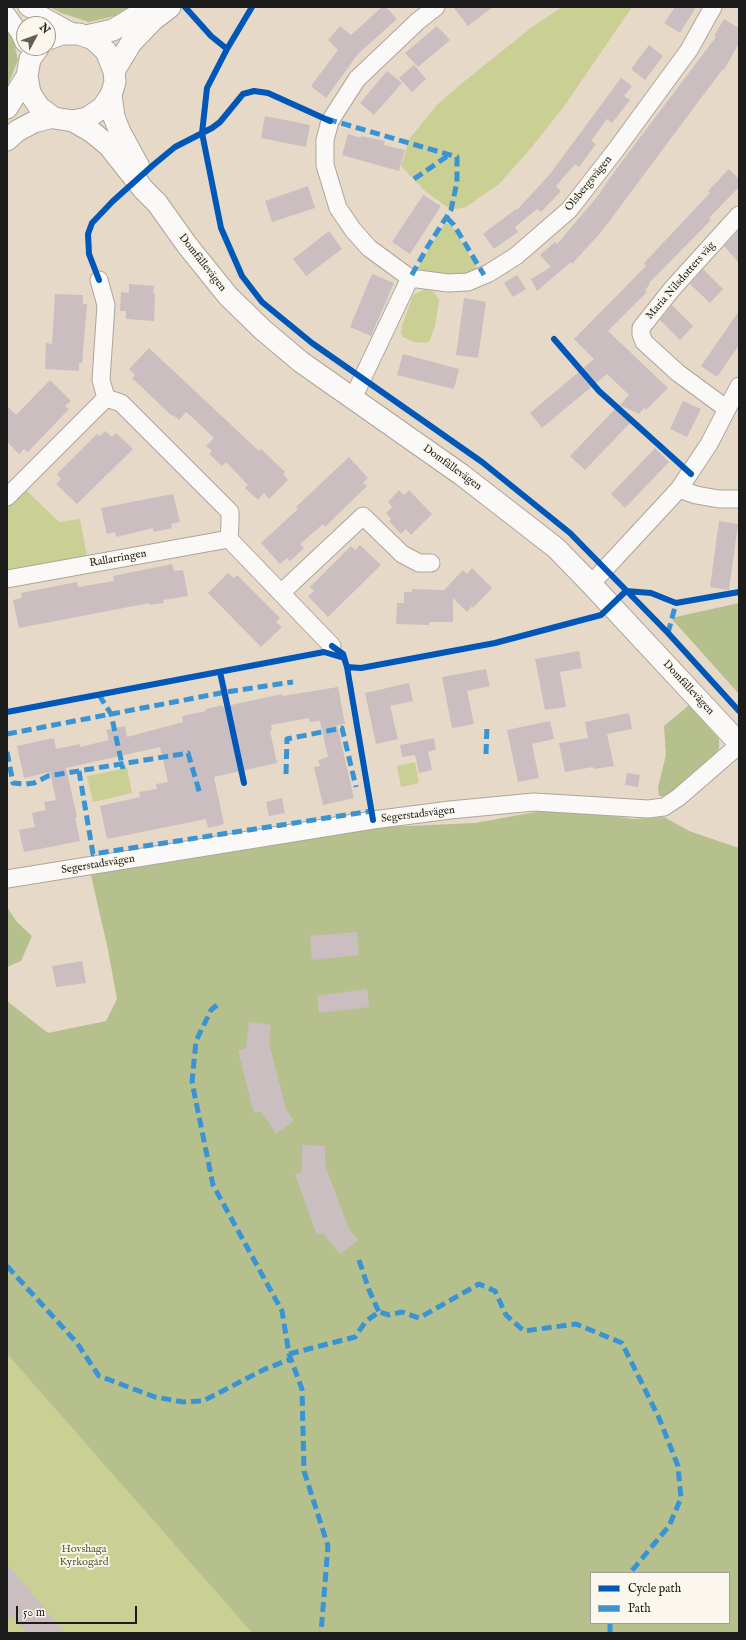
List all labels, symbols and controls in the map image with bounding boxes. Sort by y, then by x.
north arrow [16,16,56,56]
text: N [36,21,53,37]
street label: Olsbergsvägen [563,154,615,214]
street label: Domfällevägen [175,232,229,294]
street label: Maria Nilsdotters väg [644,239,718,323]
street label: Domfällevägen [420,442,484,494]
street label: Rallarringen [88,547,148,571]
street label: Domfällevägen [659,658,717,718]
street label: Segerstadsvägen [380,804,456,826]
street label: Segerstadsvägen [60,853,136,877]
park label: Hovshaga Kyrkogård [59,1543,109,1569]
legend [590,1572,730,1624]
text: Cycle path [628,1581,681,1596]
scale bar [18,1598,139,1624]
text: Path [628,1601,651,1616]
text: 50 m [23,1605,45,1620]

